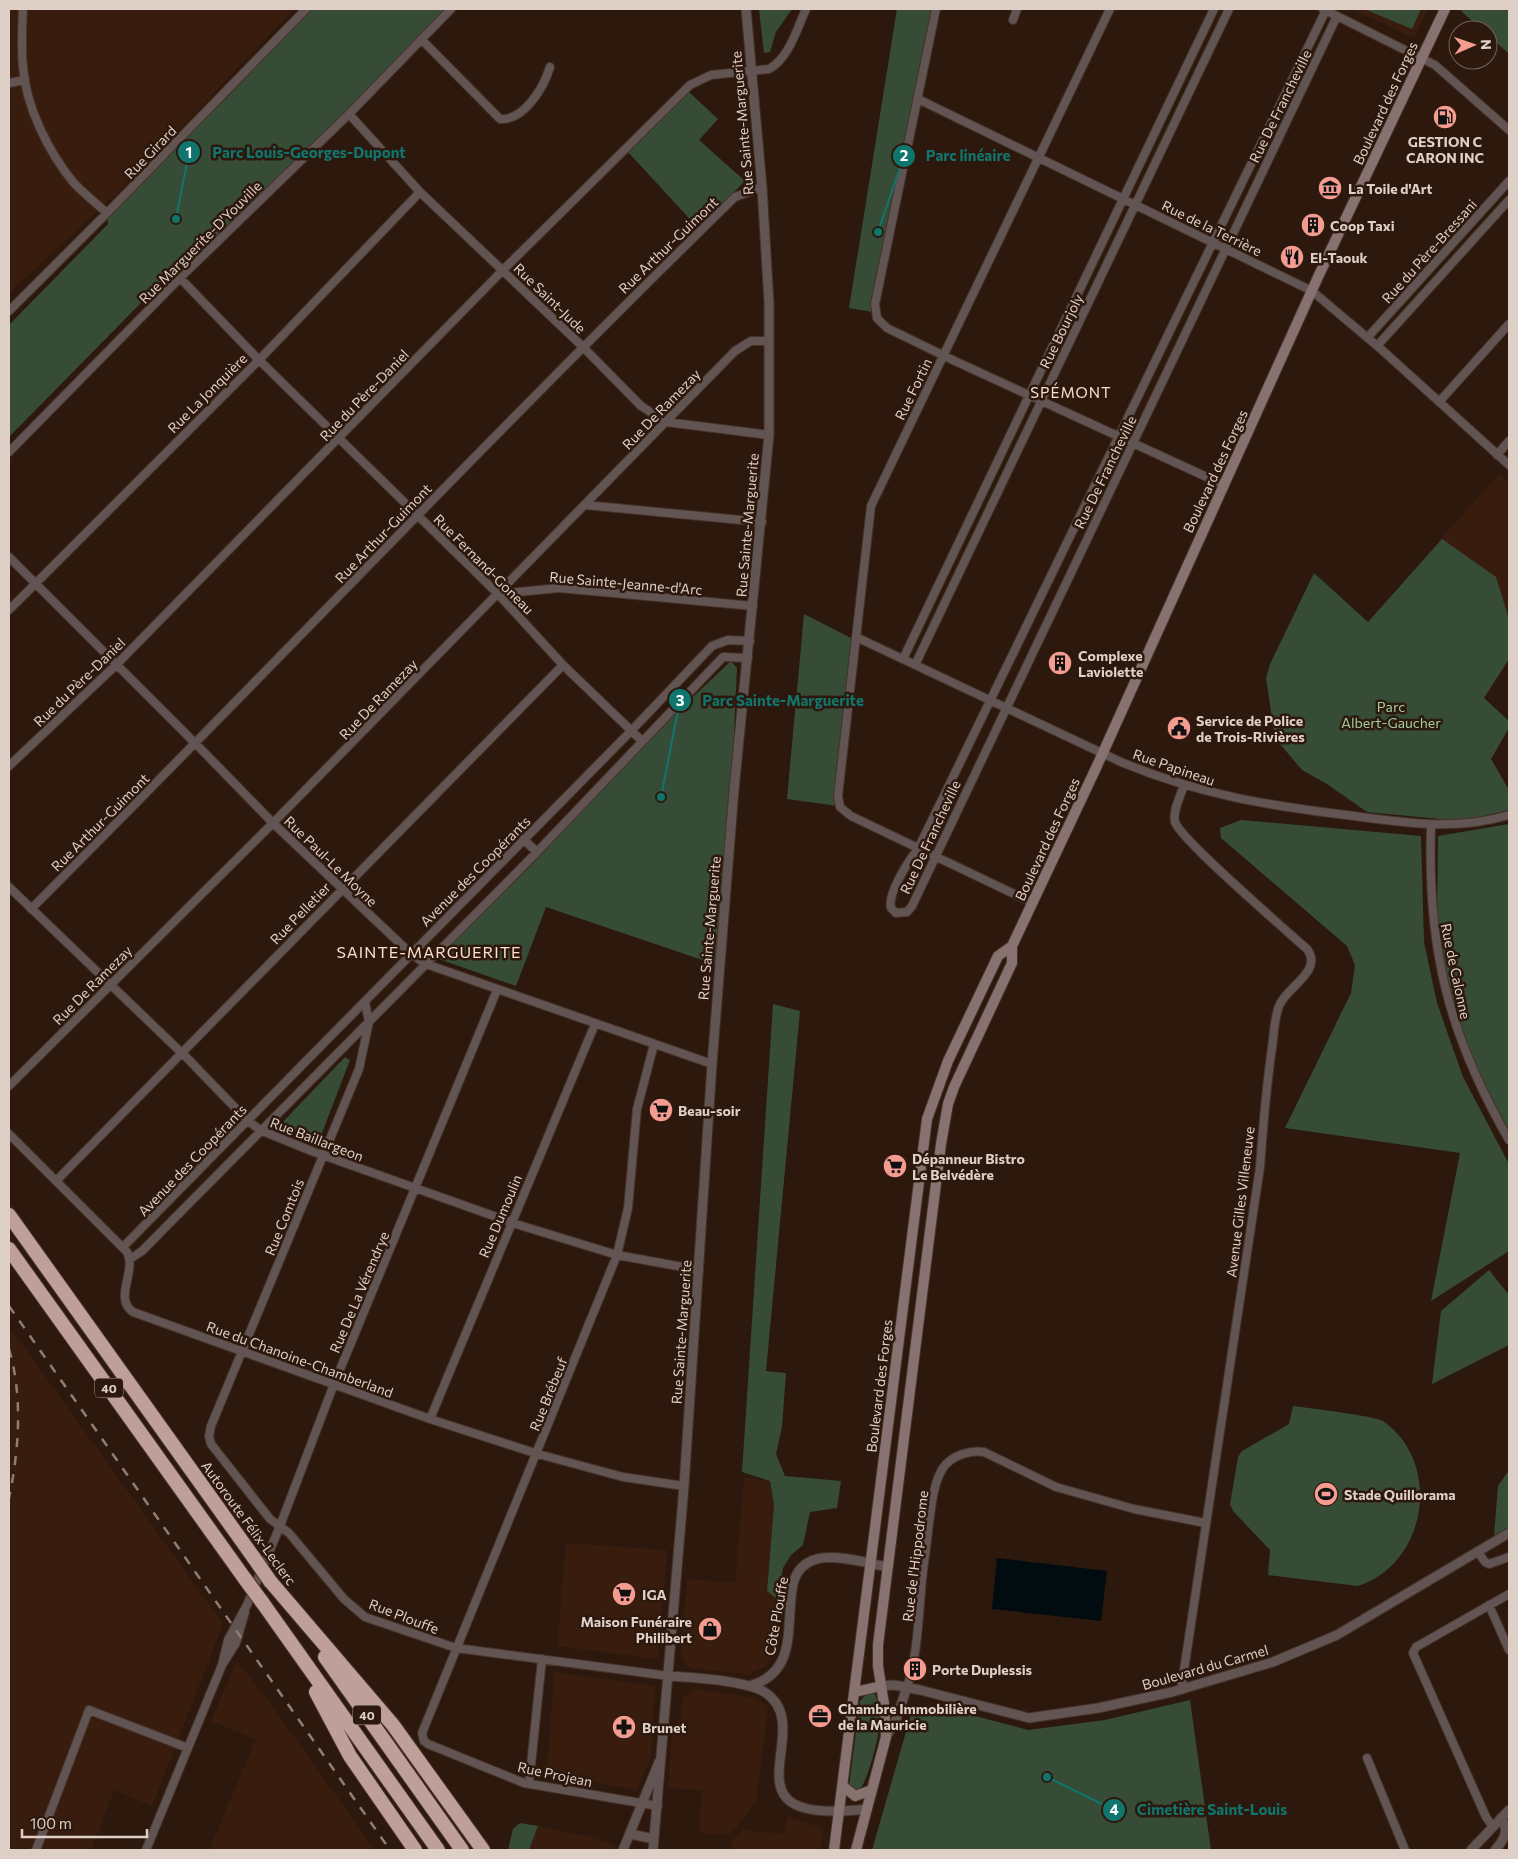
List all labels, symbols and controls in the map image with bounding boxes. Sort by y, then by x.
north arrow [1448,20,1498,70]
street label: Boulevard des Forges [1349,39,1421,167]
text: N [1478,39,1495,50]
street label: Rue De Francheville [1245,47,1315,165]
street label: Rue Sainte-Marguerite [727,50,757,196]
fuel station icon: GESTION C CARON INC [1432,104,1458,130]
street label: Rue Girard [121,122,179,182]
place label: GESTION C CARON INC [1406,133,1484,166]
callout: Parc Louis-Georges-Dupont [177,137,415,167]
callout: Parc linéaire [891,141,1021,171]
text: 1 [186,143,192,161]
text: Parc Louis-Georges-Dupont [212,143,406,161]
text: 2 [900,146,908,164]
text: Parc linéaire [926,146,1010,164]
museum icon: La Toile d'Art [1317,175,1343,201]
street label: Rue Marguerite-D'Youville [135,177,265,307]
place label: La Toile d'Art [1348,180,1433,197]
street label: Rue Arthur-Guimont [615,193,721,297]
street label: Rue de la Terrière [1159,196,1265,260]
street label: Rue du Père-Bressani [1378,196,1480,306]
building icon: Coop Taxi [1300,212,1326,238]
place label: Coop Taxi [1330,217,1395,234]
restaurant icon: El-Taouk [1279,244,1305,270]
place label: El-Taouk [1310,249,1367,266]
street label: Rue Saint-Jude [511,259,589,337]
street label: Rue Bourjoly [1036,291,1086,371]
street label: Rue du Père-Daniel [316,346,412,444]
street label: Rue La Jonquière [164,350,250,436]
street label: Rue Fortin [891,356,935,422]
street label: Rue De Ramezay [618,365,704,453]
district label: SPÉMONT [1030,382,1112,401]
street label: Boulevard des Forges [1179,407,1251,535]
street label: Rue De Francheville [1070,413,1140,531]
street label: Rue Sainte-Marguerite [732,452,762,598]
street label: Rue Arthur-Guimont [331,480,435,586]
street label: Rue Fernand-Goneau [430,510,538,618]
street label: Rue Sainte-Jeanne-d'Arc [549,568,703,598]
street label: Rue du Père-Daniel [30,634,128,730]
place label: Complexe Laviolette [1078,647,1143,680]
building icon: Complexe Laviolette [1047,650,1073,676]
street label: Rue De Ramezay [335,655,421,743]
callout: Parc Sainte-Marguerite [667,685,874,715]
text: 3 [676,691,685,709]
text: Parc Sainte-Marguerite [702,691,864,709]
park label: Parc Albert-Gaucher [1341,698,1441,731]
place label: Service de Police de Trois-Rivières [1196,712,1305,745]
public building icon: Service de Police de Trois-Rivières [1166,715,1192,741]
street label: Rue Papineau [1131,745,1217,789]
street label: Rue Arthur-Guimont [47,769,153,875]
street label: Boulevard des Forges [1011,775,1083,903]
street label: Rue De Francheville [896,777,964,897]
street label: Rue Paul-Le Moyne [281,812,381,910]
street label: Avenue des Coopérants [416,812,534,930]
street label: Rue Sainte-Marguerite [694,855,724,1001]
street label: Rue Pelletier [266,878,334,948]
street label: Rue de Calonne [1438,921,1474,1021]
street label: Rue De Ramezay [49,942,135,1028]
district label: SAINTE-MARGUERITE [336,942,522,961]
supermarket icon: Beau-soir [648,1097,674,1123]
street label: Avenue des Coopérants [134,1101,250,1219]
place label: Beau-soir [678,1102,741,1119]
street label: Rue Baillargeon [268,1113,366,1165]
street label: Avenue Gilles Villeneuve [1222,1126,1258,1278]
place label: Dépanneur Bistro Le Belvédère [912,1150,1025,1183]
supermarket icon: Dépanneur Bistro Le Belvédère [882,1153,908,1179]
street label: Rue Dumoulin [475,1172,525,1260]
street label: Rue Comtois [261,1176,307,1258]
street label: Rue De La Vérendrye [326,1229,392,1355]
street label: Rue Sainte-Marguerite [667,1259,695,1405]
street label: Rue du Chanoine-Chamberland [204,1317,396,1401]
street label: Boulevard des Forges [862,1319,896,1453]
street label: Rue Brébeuf [526,1354,571,1433]
road number: 40 [95,1379,123,1398]
street label: Autoroute Félix-Leclerc [198,1458,300,1589]
sports icon: Stade Quillorama [1313,1481,1339,1507]
place label: Stade Quillorama [1344,1486,1456,1503]
street label: Rue de l'Hippodrome [899,1489,931,1623]
street label: Côte Plouffe [761,1575,791,1657]
supermarket icon: IGA [611,1581,637,1607]
place label: IGA [642,1586,667,1603]
street label: Rue Plouffe [367,1595,441,1637]
place label: Maison Funéraire Philibert [580,1613,692,1646]
shop icon: Maison Funéraire Philibert [697,1616,723,1642]
street label: Boulevard du Carmel [1140,1641,1270,1693]
building icon: Porte Duplessis [902,1656,928,1682]
place label: Porte Duplessis [932,1661,1033,1678]
place label: Chambre Immobilière de la Mauricie [838,1700,977,1733]
office icon: Chambre Immobilière de la Mauricie [807,1703,833,1729]
road number: 40 [353,1706,381,1724]
pharmacy icon: Brunet [611,1714,637,1740]
place label: Brunet [642,1719,686,1736]
street label: Rue Projean [516,1758,594,1790]
callout: Cimetière Saint-Louis [1101,1795,1297,1825]
text: 4 [1109,1800,1119,1818]
text: Cimetière Saint-Louis [1137,1800,1287,1818]
scale bar [22,1806,148,1838]
text: 100 m [30,1814,72,1832]

